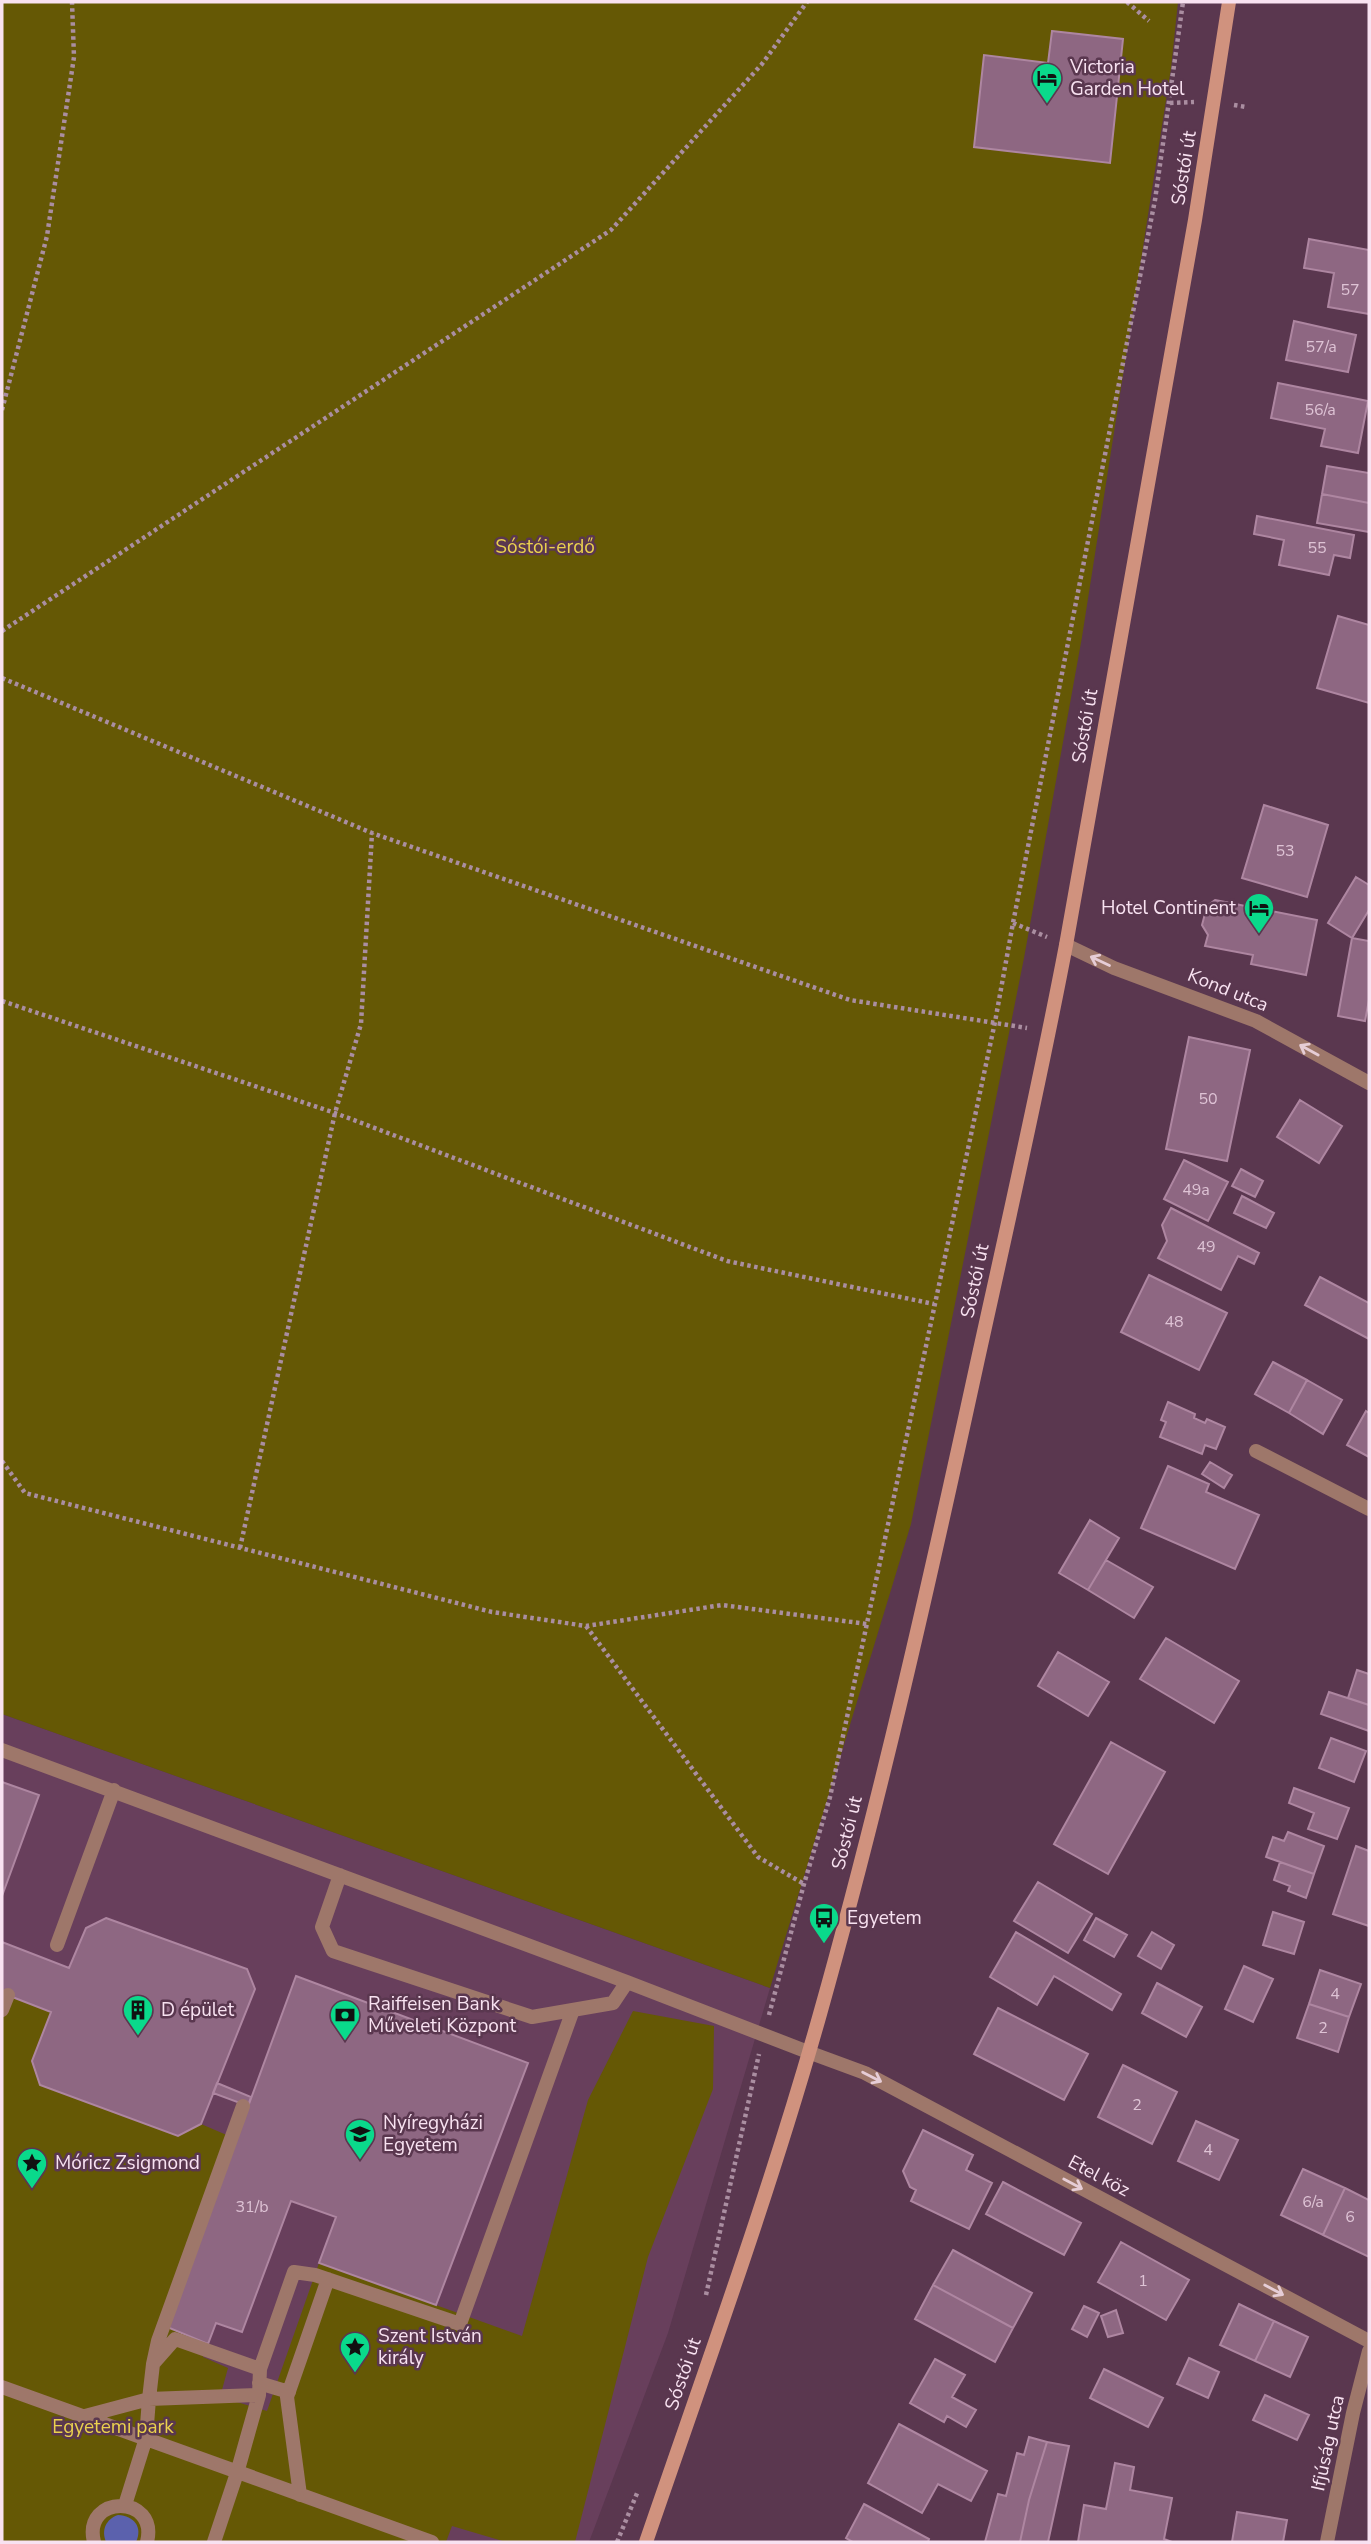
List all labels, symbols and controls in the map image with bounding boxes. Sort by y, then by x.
place label: Victoria Garden Hotel [1069,54,1185,102]
hotel icon: Victoria Garden Hotel [1030,61,1064,105]
street label: Sóstói út [1165,129,1203,207]
house number: 57 [1340,279,1360,301]
house number: 57/a [1305,336,1337,358]
house number: 56/a [1304,399,1336,421]
park label: Sóstói-erdő [495,534,595,560]
house number: 55 [1307,537,1327,559]
street label: Sóstói út [1066,686,1104,765]
house number: 53 [1275,840,1295,862]
hotel icon: Hotel Continent [1242,891,1276,935]
place label: Hotel Continent [1101,895,1236,921]
one-way arrow [1090,954,1111,968]
street label: Kond utca [1184,962,1272,1018]
one-way arrow [1300,1043,1320,1057]
house number: 50 [1198,1088,1218,1110]
house number: 49a [1182,1179,1210,1201]
house number: 49 [1196,1236,1216,1258]
street label: Sóstói út [954,1241,996,1320]
house number: 48 [1164,1311,1184,1333]
street label: Sóstói út [825,1793,869,1873]
bus stop icon: Egyetem [807,1901,841,1945]
place label: Egyetem [847,1905,922,1931]
house number: 4 [1330,1983,1340,2005]
place label: Raiffeisen Bank Műveleti Központ [368,1991,517,2039]
building icon: D épület [121,1993,155,2037]
place label: D épület [161,1997,234,2023]
bank icon: Raiffeisen Bank Műveleti Központ [328,1998,362,2042]
house number: 2 [1318,2017,1328,2039]
one-way arrow [861,2071,882,2085]
house number: 2 [1132,2094,1142,2116]
place label: Nyíregyházi Egyetem [383,2110,483,2158]
school or university icon: Nyíregyházi Egyetem [343,2117,377,2161]
house number: 4 [1203,2139,1213,2161]
place icon: Móricz Zsigmond [15,2146,49,2190]
street label: Etel köz [1063,2149,1135,2203]
place label: Móricz Zsigmond [55,2150,200,2176]
one-way arrow [1062,2177,1083,2191]
house number: 6/a [1302,2191,1324,2213]
house number: 31/b [235,2196,269,2218]
house number: 6 [1345,2206,1355,2228]
house number: 1 [1138,2270,1148,2292]
one-way arrow [1263,2284,1284,2297]
place label: Szent István király [378,2323,482,2371]
place icon: Szent István király [338,2330,372,2374]
street label: Sóstói út [658,2334,708,2414]
street label: Ifjúság utca [1305,2393,1351,2493]
park label: Egyetemi park [52,2414,174,2440]

